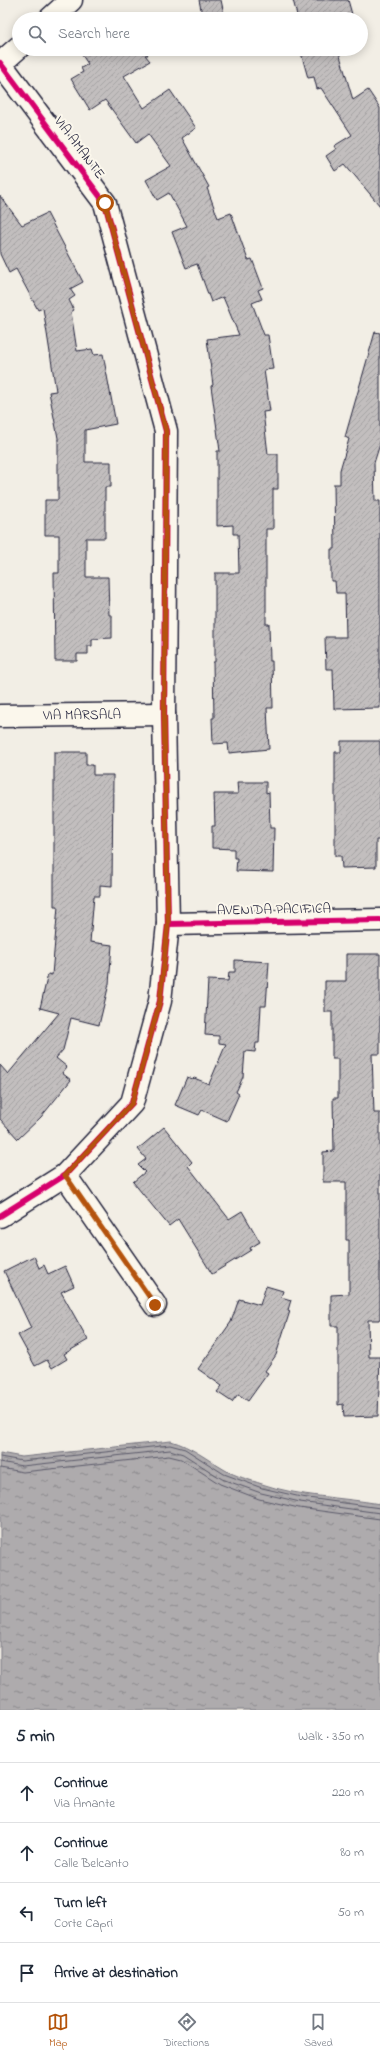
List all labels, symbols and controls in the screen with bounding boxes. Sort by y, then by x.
search box [12,12,368,56]
icon: search [26,23,48,45]
text: Search here [58,23,130,45]
street label: VIA AMANTE [48,111,110,184]
route start [96,194,114,212]
street label: VIA MARSALA [42,704,121,726]
street label: AVENIDA PACIFICA [217,899,331,921]
route end [146,1296,164,1314]
text: 5 min [16,1724,55,1749]
text: Walk · 350 m [298,1727,364,1746]
text: Continue [54,1772,108,1794]
icon: ahead [16,1782,38,1804]
text: 220 m [332,1783,364,1802]
text: Via Amante [54,1794,115,1813]
text: Continue [54,1832,108,1854]
icon: ahead [16,1842,38,1864]
text: 80 m [340,1843,364,1862]
text: Calle Belcanto [54,1854,129,1873]
text: Turn left [54,1892,107,1914]
icon: left [16,1902,38,1924]
text: 50 m [338,1903,364,1922]
text: Corte Capri [54,1914,113,1933]
icon: arrive [16,1962,38,1984]
text: Arrive at destination [54,1962,178,1984]
tab: Map [47,2011,69,2051]
tab: Directions [164,2011,210,2051]
tab: Saved [304,2011,333,2051]

